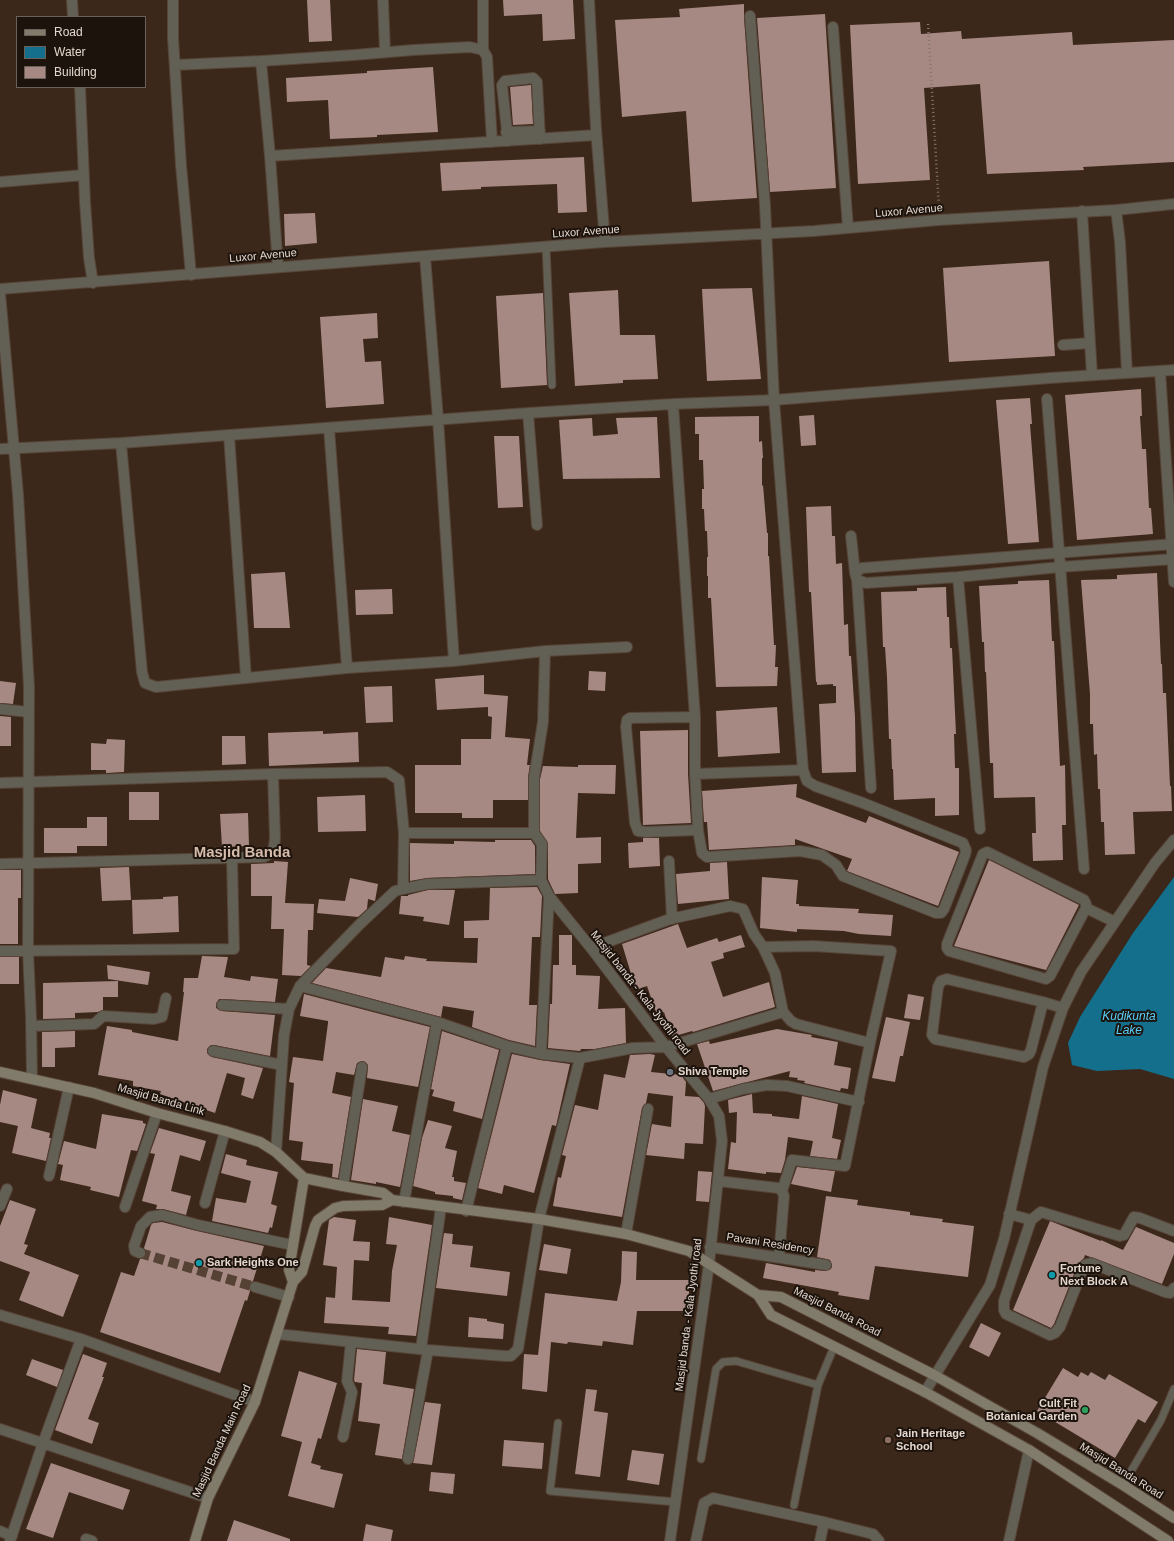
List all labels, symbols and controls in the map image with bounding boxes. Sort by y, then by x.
legend [16,16,146,88]
text: Road [54,25,83,39]
text: Water [54,45,86,59]
text: Building [54,65,97,79]
street label: Luxor Avenue [875,201,943,221]
street label: Luxor Avenue [552,223,620,241]
street label: Luxor Avenue [229,246,297,266]
district label: Masjid Banda [194,844,290,862]
street label: Masjid banda - Kala Jyothi road [587,928,693,1058]
water label: Kudikunta Lake [1102,1010,1156,1038]
place label: Shiva Temple [678,1065,748,1079]
marker: Shiva Temple [665,1067,675,1077]
street label: Masjid Banda Link [116,1081,206,1119]
street label: Pavani Residency [725,1231,815,1257]
street label: Masjid banda - Kala Jyothi road [673,1238,705,1392]
place label: Sark Heights One [207,1256,299,1270]
marker: Sark Heights One [194,1258,204,1268]
place label: Fortune Next Block A [1060,1262,1128,1288]
marker: Fortune Next Block A [1047,1270,1057,1280]
street label: Masjid Banda Road [791,1284,883,1340]
street label: Masjid Banda Main Road [190,1383,254,1499]
place label: Cult Fit Botanical Garden [986,1397,1077,1423]
marker: Cult Fit Botanical Garden [1080,1405,1090,1415]
place label: Jain Heritage School [896,1427,965,1453]
marker: Jain Heritage School [883,1435,893,1445]
street label: Masjid Banda Road [1077,1440,1165,1502]

